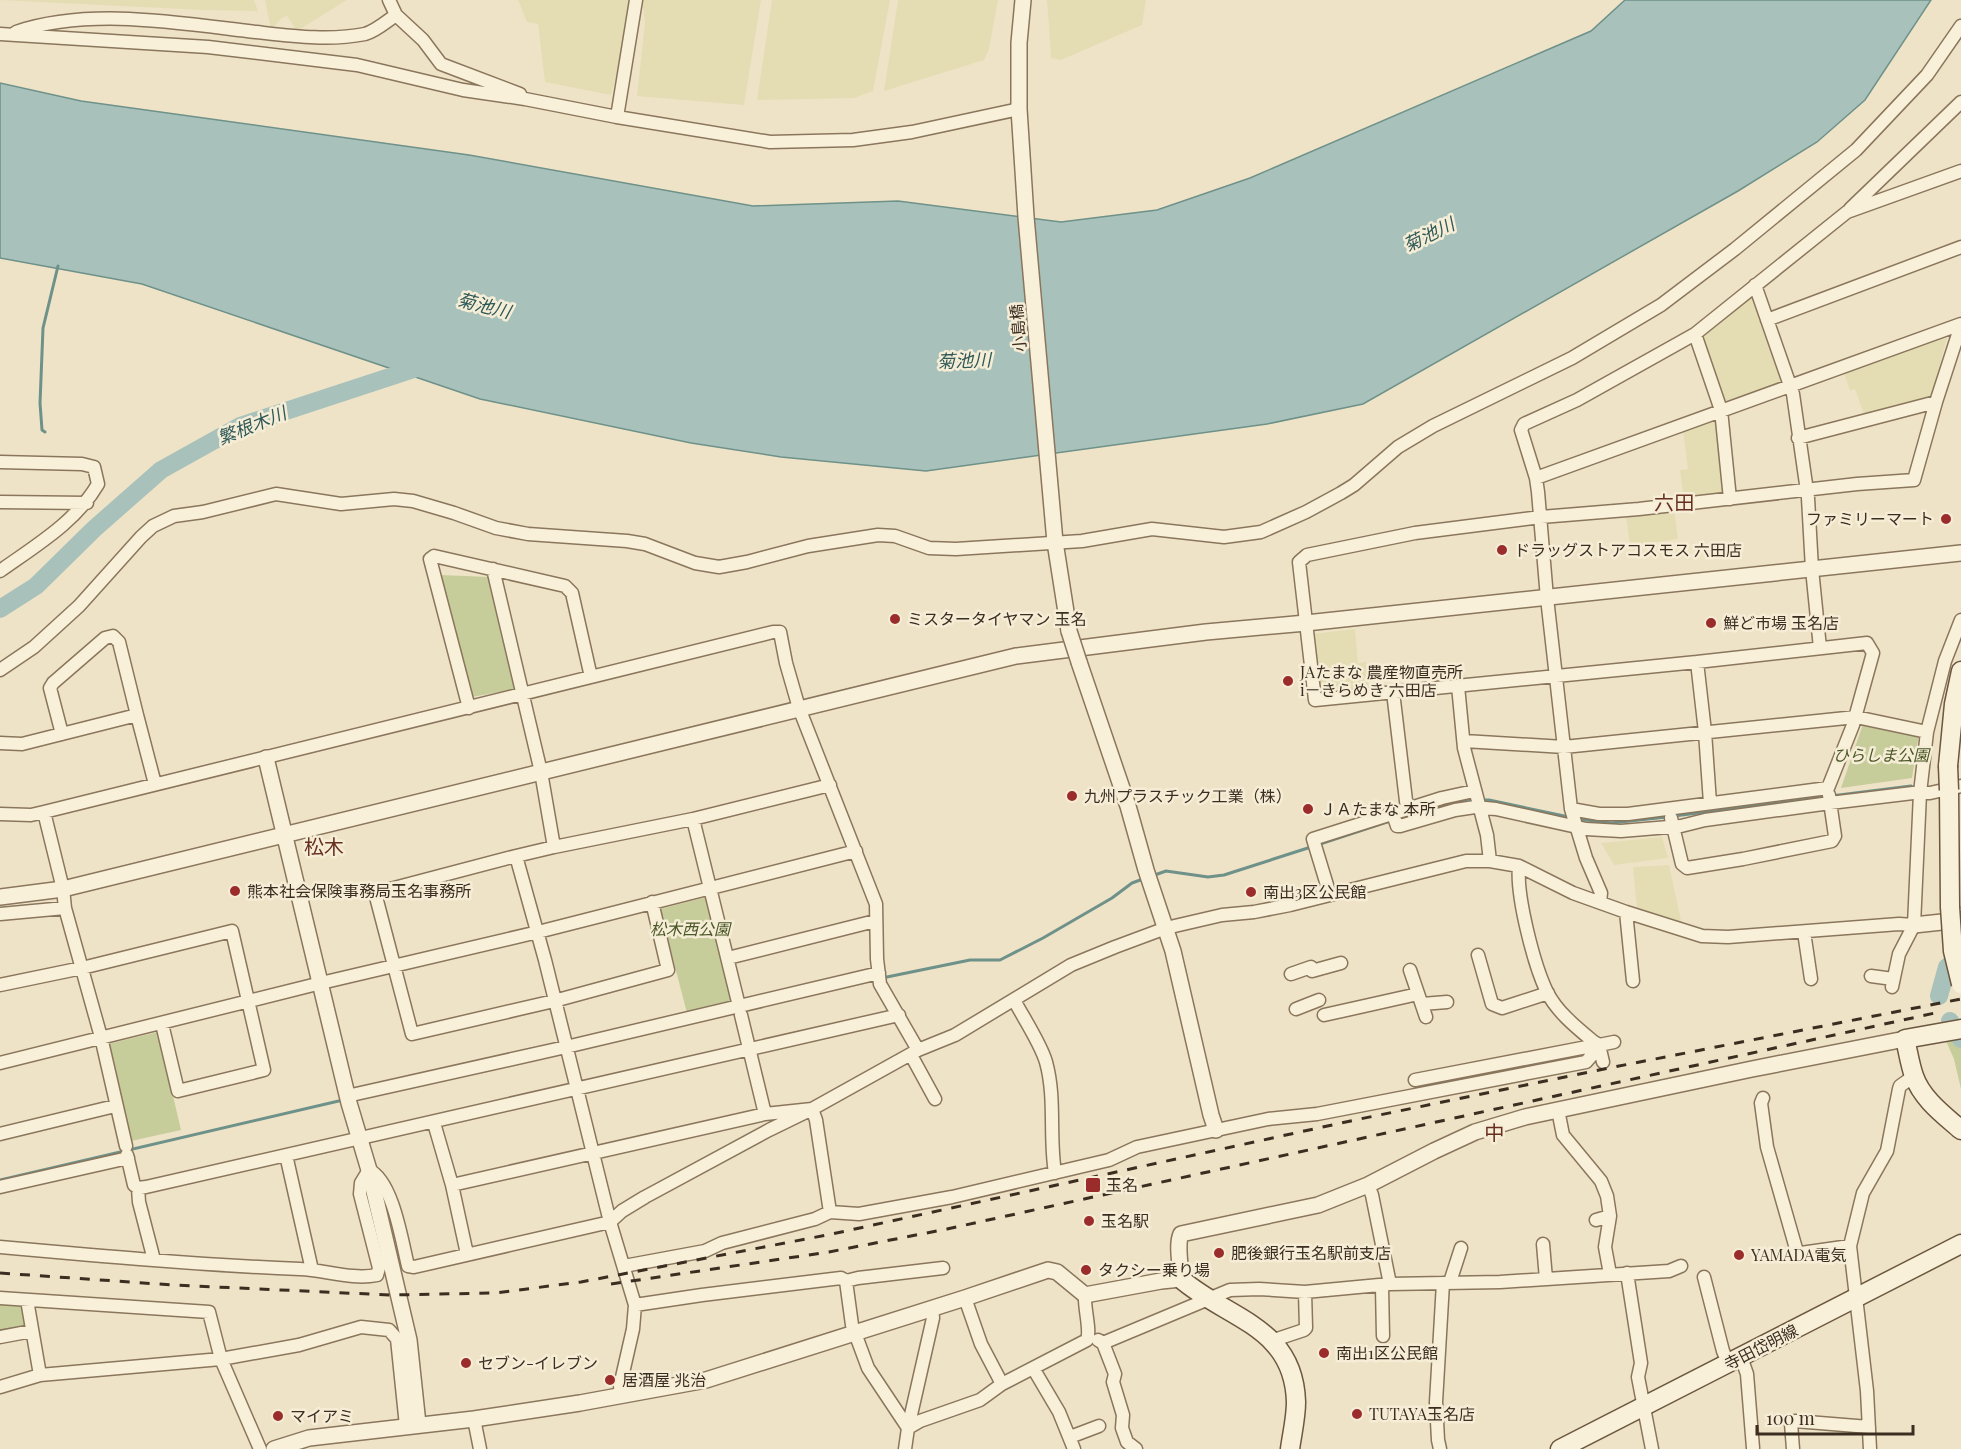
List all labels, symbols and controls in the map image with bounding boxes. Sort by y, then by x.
water label: 菊池川 [1399,211,1460,257]
water label: 菊池川 [455,287,515,324]
street label: 小島橋 [1005,303,1030,353]
water label: 菊池川 [937,347,993,373]
water label: 繁根木川 [214,400,291,450]
district label: 六田 [1654,488,1694,515]
place label: ファミリーマート [1806,508,1934,529]
marker: ファミリーマート [1939,512,1953,526]
place label: ドラッグストアコスモス 六田店 [1514,539,1742,560]
marker: ドラッグストアコスモス 六田店 [1495,543,1509,557]
place label: ミスタータイヤマン 玉名 [907,608,1087,629]
marker: ミスタータイヤマン 玉名 [888,612,902,626]
place label: 鮮ど市場 玉名店 [1723,612,1839,633]
marker: 鮮ど市場 玉名店 [1704,616,1718,630]
place label: JAたまな 農産物直売所 i－きらめき 六田店 [1299,661,1463,700]
marker: JAたまな 農産物直売所 i－きらめき 六田店 [1281,674,1295,688]
park label: ひらしま公園 [1833,744,1931,765]
place label: 九州プラスチック工業（株） [1084,785,1292,806]
marker: 九州プラスチック工業（株） [1065,789,1079,803]
place label: ＪＡたまな 本所 [1320,798,1436,819]
marker: ＪＡたまな 本所 [1301,802,1315,816]
district label: 松木 [304,832,344,859]
place label: 熊本社会保険事務局玉名事務所 [247,880,471,901]
place label: 南出3区公民館 [1263,881,1366,902]
marker: 熊本社会保険事務局玉名事務所 [228,884,242,898]
marker: 南出3区公民館 [1244,885,1258,899]
park label: 松木西公園 [650,918,732,939]
district label: 中 [1484,1118,1504,1145]
place label: 玉名 [1106,1174,1138,1195]
marker: 玉名 [1084,1176,1102,1194]
place label: 玉名駅 [1101,1210,1149,1231]
marker: 玉名駅 [1082,1214,1096,1228]
place label: 肥後銀行玉名駅前支店 [1231,1242,1391,1263]
place label: YAMADA電気 [1750,1244,1846,1265]
marker: 肥後銀行玉名駅前支店 [1212,1246,1226,1260]
marker: YAMADA電気 [1732,1248,1746,1262]
place label: タクシー乗り場 [1098,1259,1210,1280]
marker: タクシー乗り場 [1079,1263,1093,1277]
street label: 寺田岱明線 [1720,1319,1801,1374]
place label: 南出1区公民館 [1336,1342,1438,1363]
marker: 南出1区公民館 [1317,1346,1331,1360]
place label: セブン-イレブン [478,1352,598,1373]
marker: セブン-イレブン [459,1356,473,1370]
place label: 居酒屋 兆治 [622,1369,706,1390]
marker: 居酒屋 兆治 [603,1373,617,1387]
scale bar [1757,1398,1913,1436]
place label: TUTAYA玉名店 [1369,1403,1475,1424]
place label: マイアミ [290,1405,354,1426]
text: 100 m [1766,1406,1815,1430]
marker: TUTAYA玉名店 [1350,1407,1364,1421]
marker: マイアミ [271,1409,285,1423]

